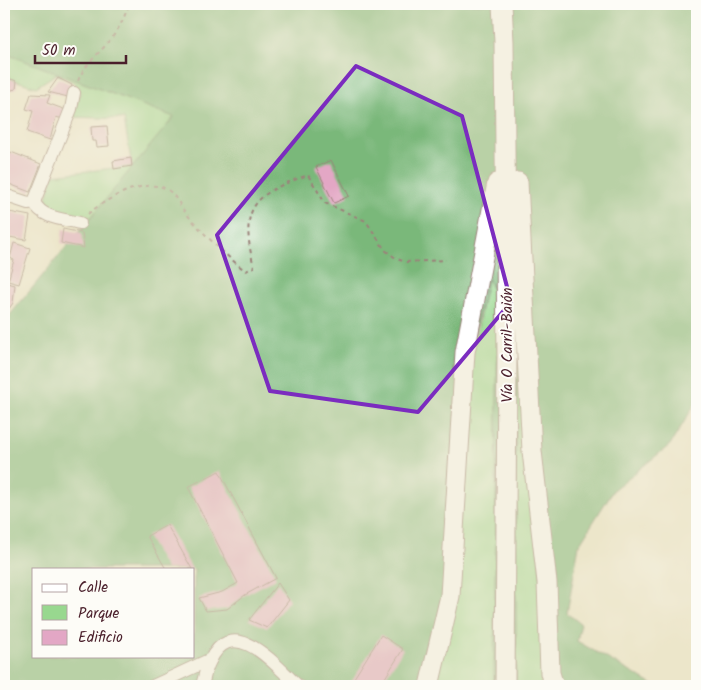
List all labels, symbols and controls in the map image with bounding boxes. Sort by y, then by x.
scale bar [35,32,126,64]
text: 50 m [42,39,76,63]
street label: Vía O Carril-Baión [496,288,520,402]
legend [32,568,195,658]
text: Calle [78,576,108,600]
text: Parque [78,602,119,626]
text: Edificio [78,626,123,650]

